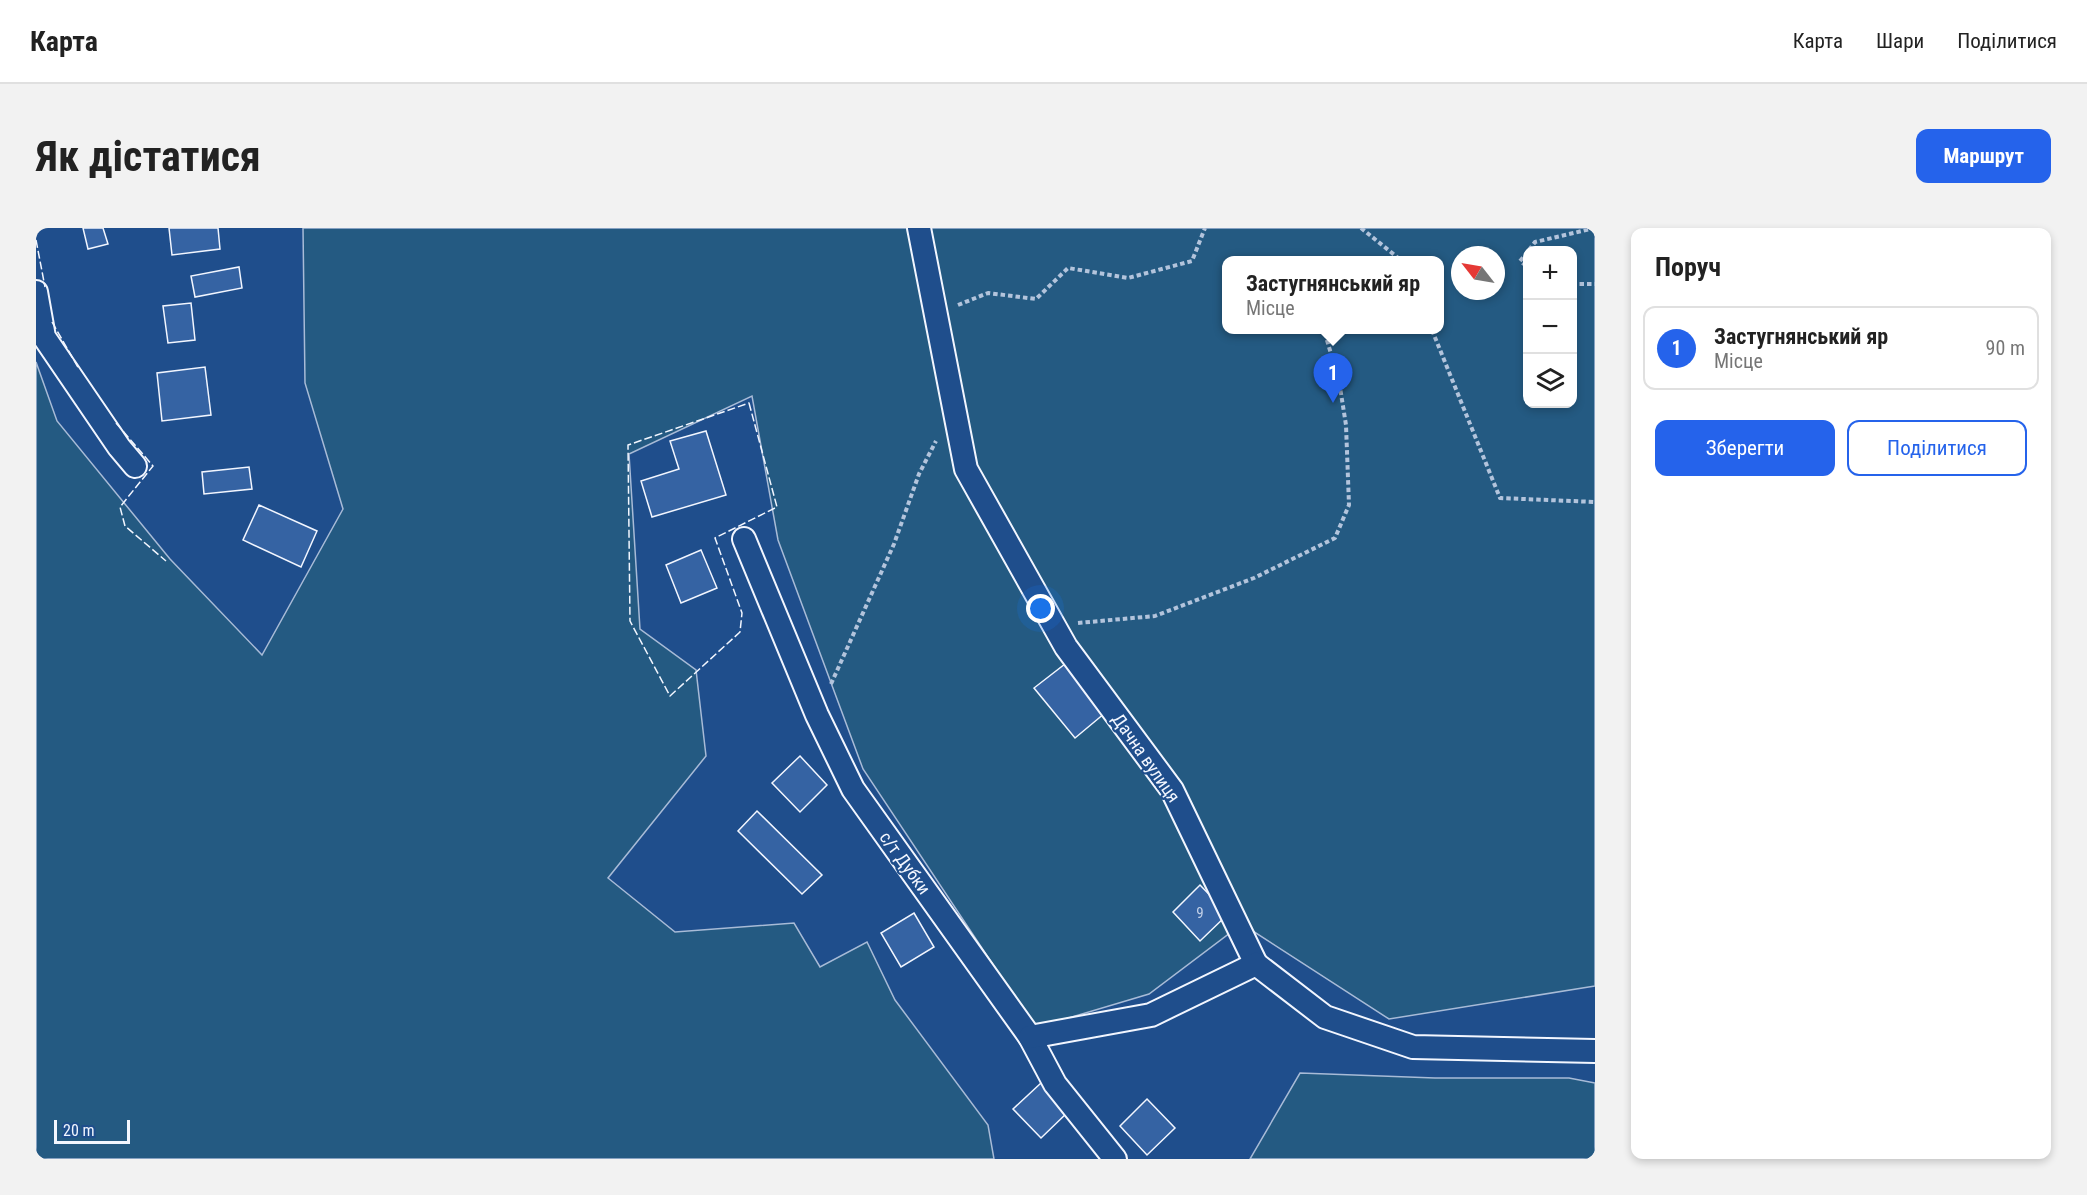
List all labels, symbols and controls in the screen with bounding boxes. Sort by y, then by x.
text: Карта [30,25,98,58]
text: Карта [1793,29,1843,53]
text: Шари [1876,29,1924,53]
text: Поділитися [1957,29,2057,53]
button: Маршрут [1916,129,2051,183]
text: Як дістатися [36,132,261,181]
north arrow [1451,246,1505,300]
map controls [1523,246,1577,408]
button: + [1523,246,1577,300]
text: Поруч [1655,252,1721,282]
popup [1222,256,1444,334]
text: Застугнянський яр [1246,271,1420,296]
text: Місце [1246,296,1295,320]
button: − [1523,300,1577,354]
text: Застугнянський яр [1714,324,1888,349]
text: 1 [1671,336,1682,360]
text: 90 m [1986,336,2025,360]
text: Місце [1714,349,1763,373]
pin: 1 [1314,354,1352,403]
button: layers [1523,354,1577,408]
button: Зберегти [1655,420,1835,476]
button: Поділитися [1847,420,2027,476]
your location [1026,594,1055,623]
street label: Дачна вулиця [1108,709,1185,806]
street label: с/т Дубки [876,827,935,898]
house number: 9 [1196,904,1204,922]
scale bar [54,1117,130,1144]
text: 20 m [63,1121,95,1140]

